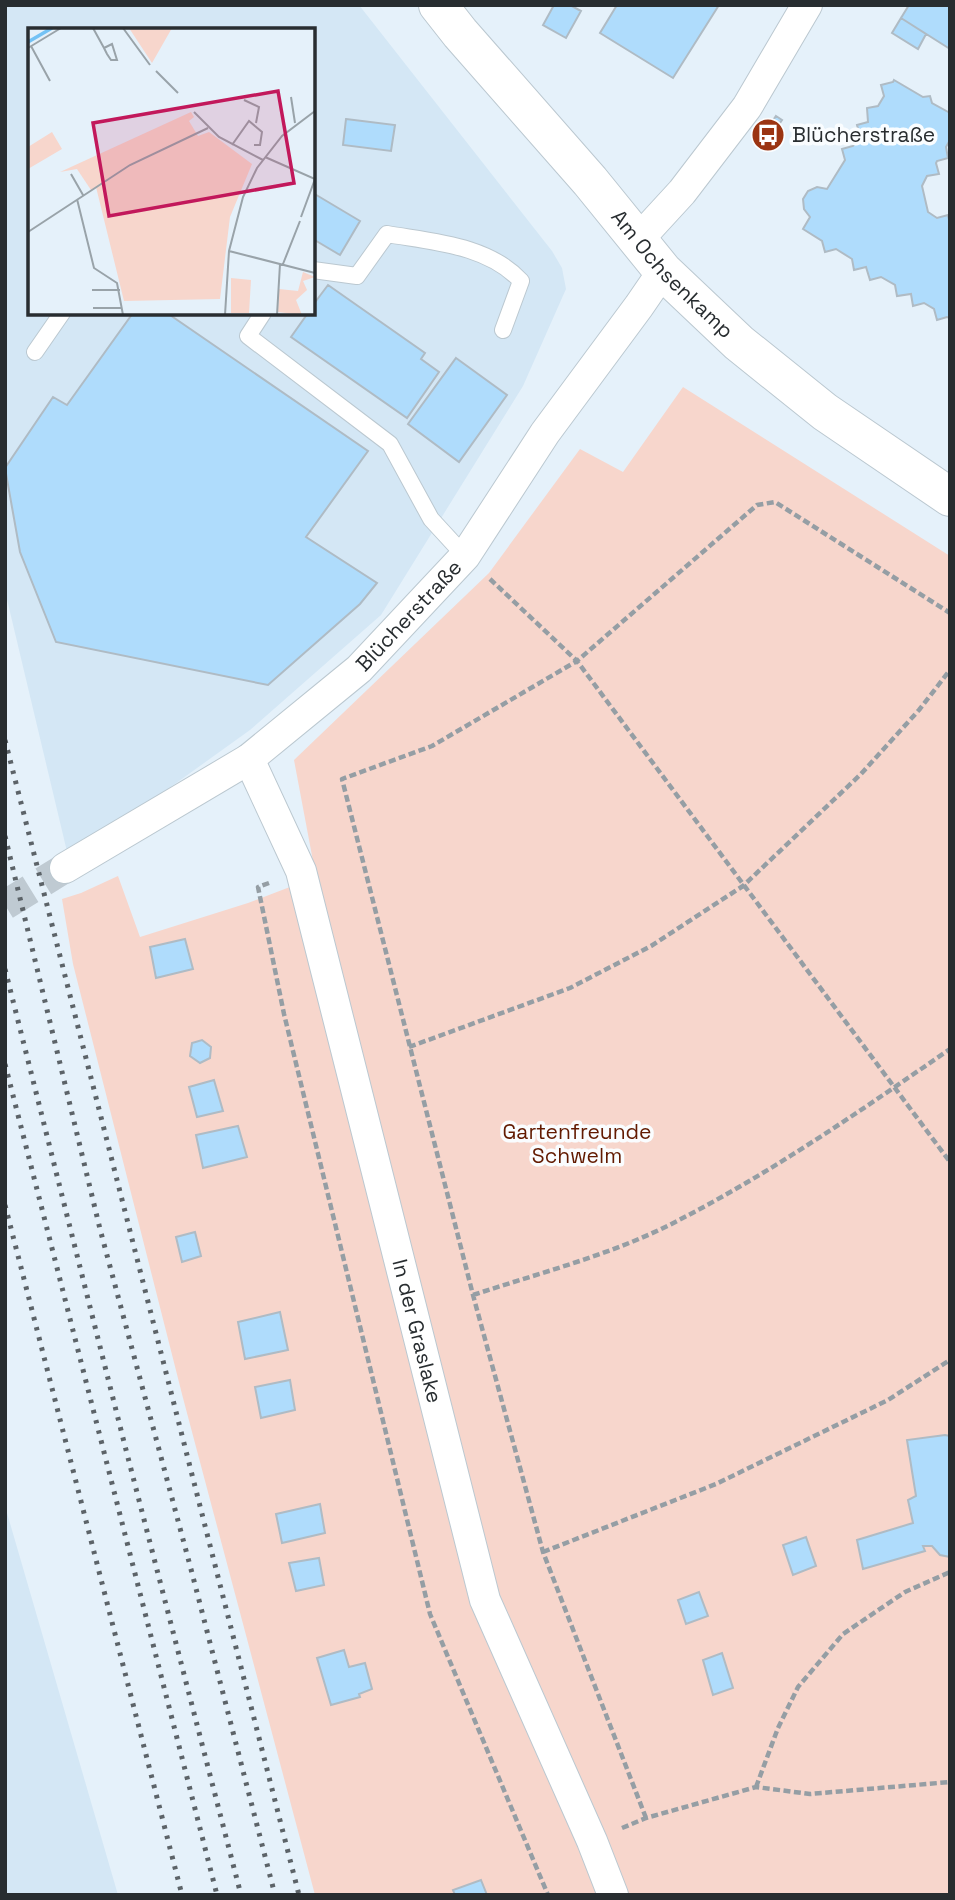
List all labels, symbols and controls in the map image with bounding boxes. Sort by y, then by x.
inset map [28,28,315,315]
bus stop icon: Blücherstraße [749,116,787,154]
place label: Blücherstraße [792,121,935,148]
street label: Am Ochsenkamp [606,204,740,344]
street label: Blücherstraße [350,554,467,677]
park label: Gartenfreunde Schwelm [502,1118,652,1169]
street label: In der Graslake [386,1256,449,1406]

